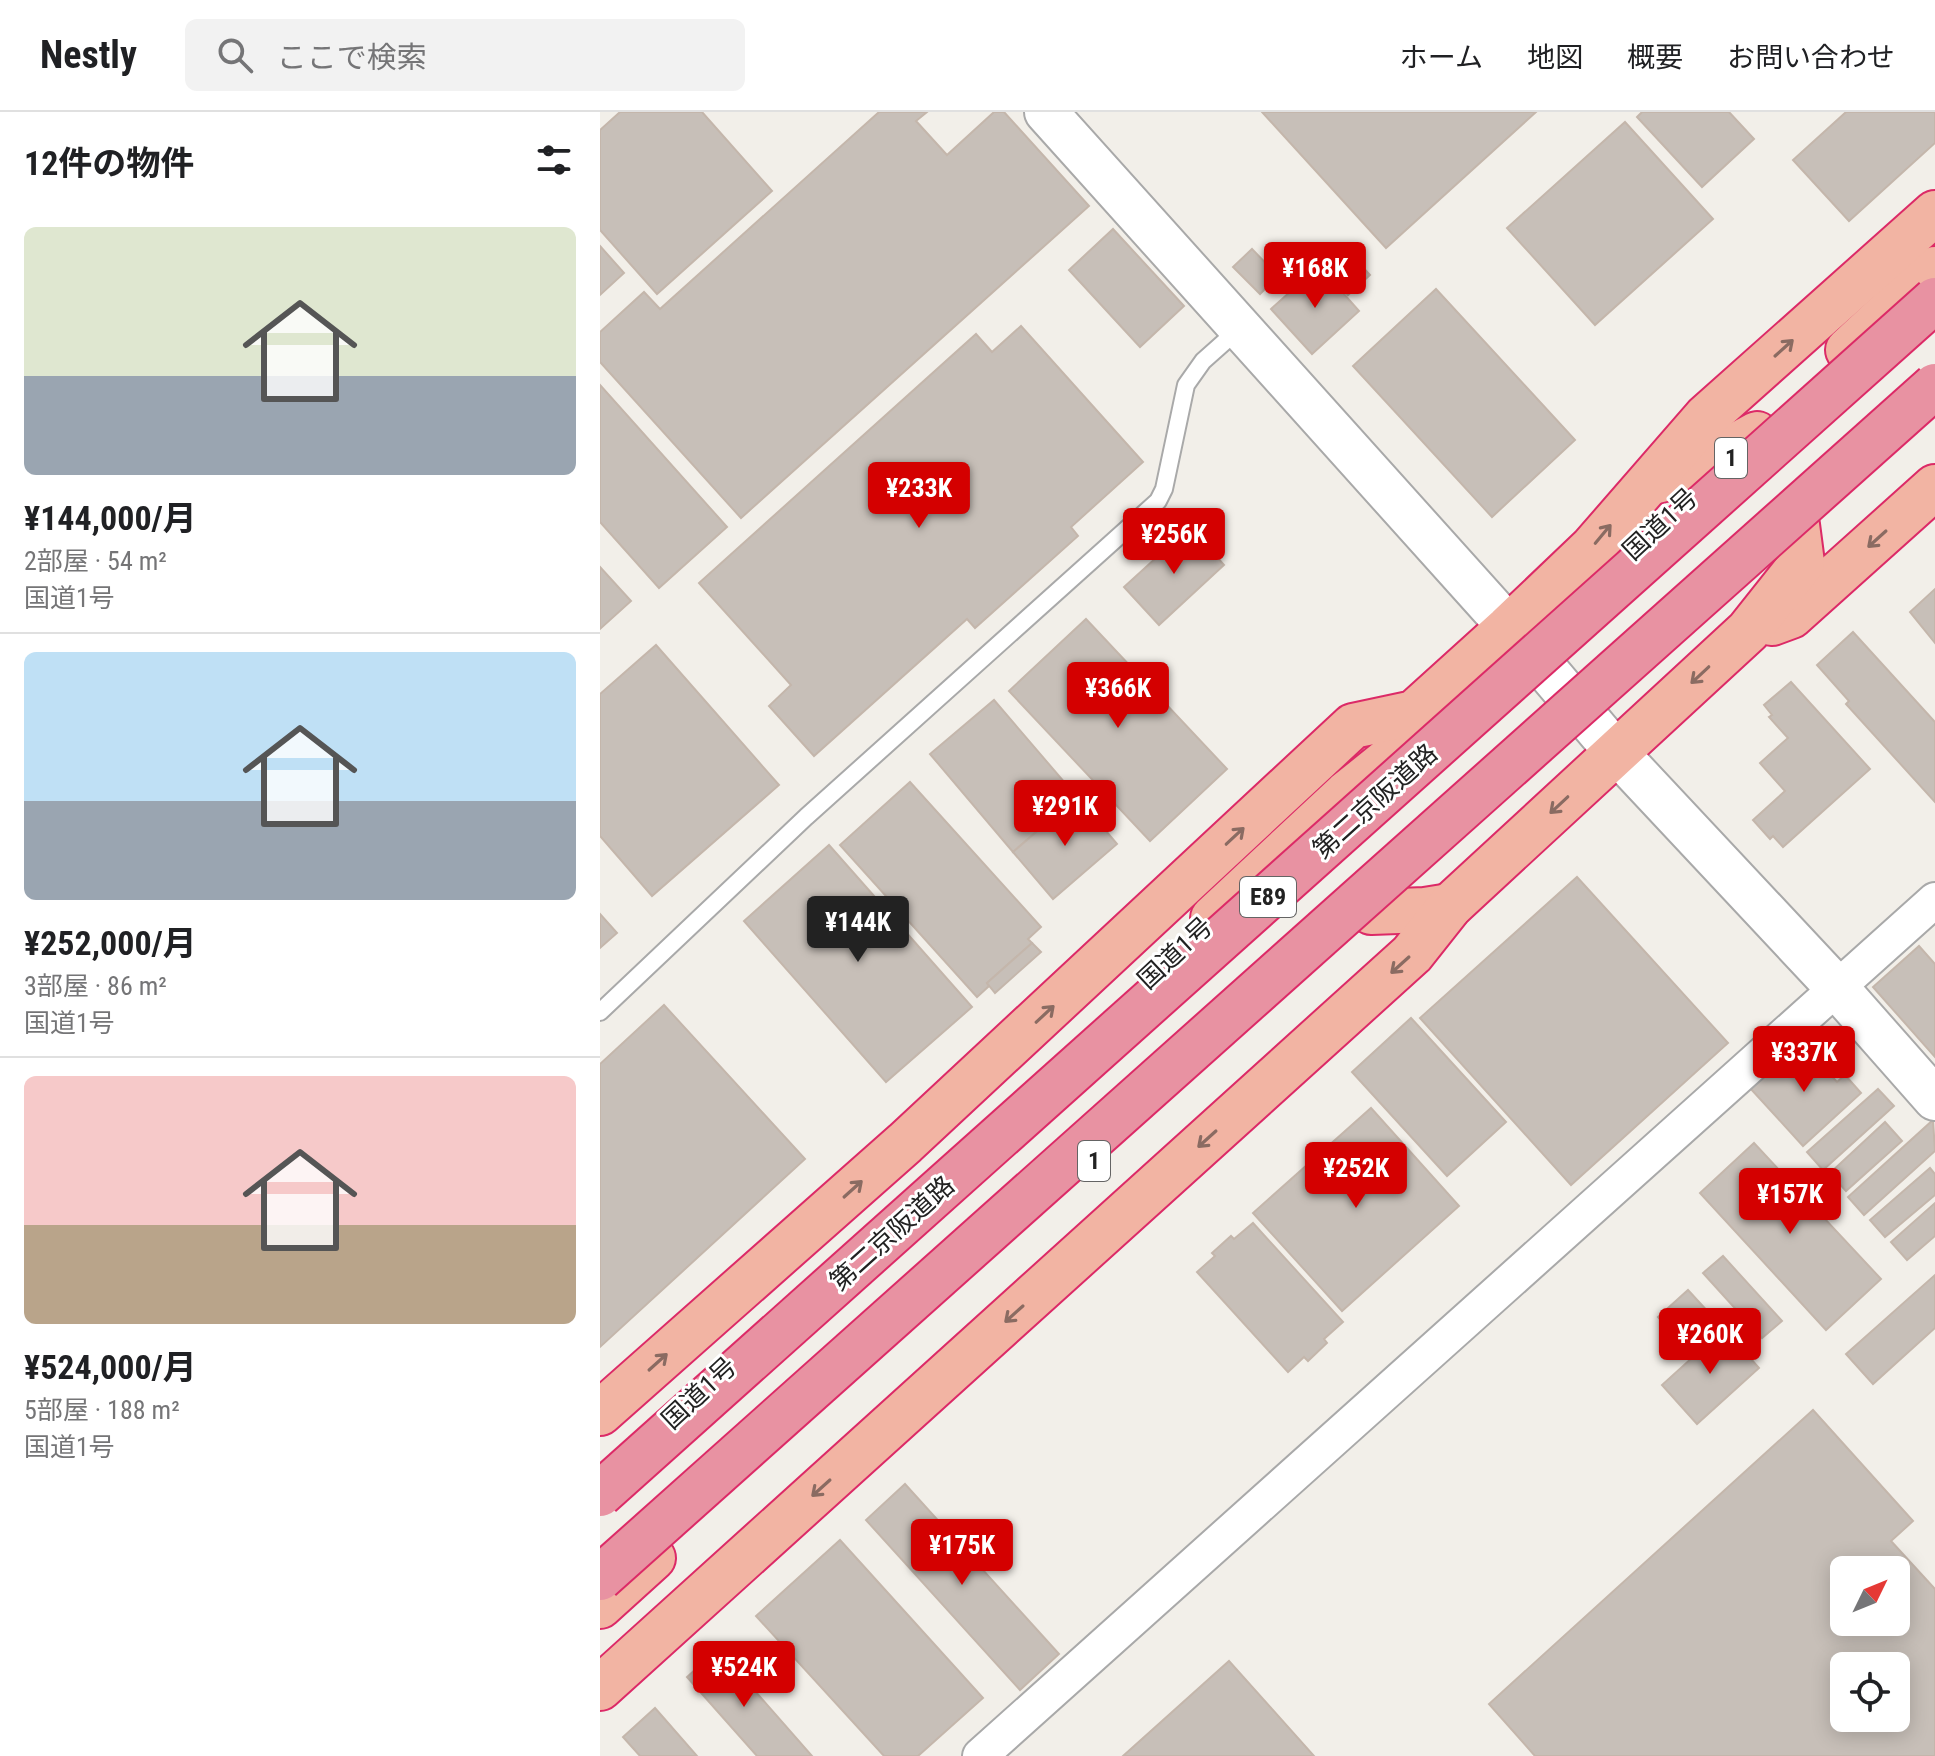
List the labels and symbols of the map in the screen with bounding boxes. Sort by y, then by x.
pin: ¥168K [1259,242,1371,310]
one-way arrow [1774,339,1794,357]
road number: 1 [1715,438,1747,478]
pin: ¥233K [863,462,975,530]
street label: 国道1号 [1617,482,1703,566]
pin: ¥256K [1118,508,1230,576]
one-way arrow [1594,524,1612,545]
one-way arrow [1867,529,1887,548]
pin: ¥366K [1062,662,1174,730]
one-way arrow [1690,665,1710,684]
street label: 第二京阪道路 [1307,738,1443,864]
pin: ¥291K [1009,780,1121,848]
one-way arrow [1549,796,1569,815]
one-way arrow [1225,827,1245,846]
road number: E89 [1240,877,1296,917]
pin: ¥144K [802,896,914,964]
street label: 国道1号 [1132,911,1218,995]
one-way arrow [1390,955,1410,973]
one-way arrow [1034,1005,1054,1023]
pin: ¥337K [1748,1026,1860,1094]
one-way arrow [1197,1130,1217,1148]
road number: 1 [1078,1141,1110,1181]
pin: ¥252K [1300,1142,1412,1210]
pin: ¥157K [1734,1168,1846,1236]
street label: 第二京阪道路 [824,1170,960,1296]
one-way arrow [843,1181,863,1199]
one-way arrow [1004,1304,1024,1323]
pin: ¥260K [1654,1308,1766,1376]
street label: 国道1号 [656,1351,742,1435]
one-way arrow [648,1353,668,1371]
one-way arrow [812,1479,832,1497]
pin: ¥175K [906,1519,1018,1587]
north arrow [1830,1556,1910,1636]
pin: ¥524K [688,1641,800,1709]

